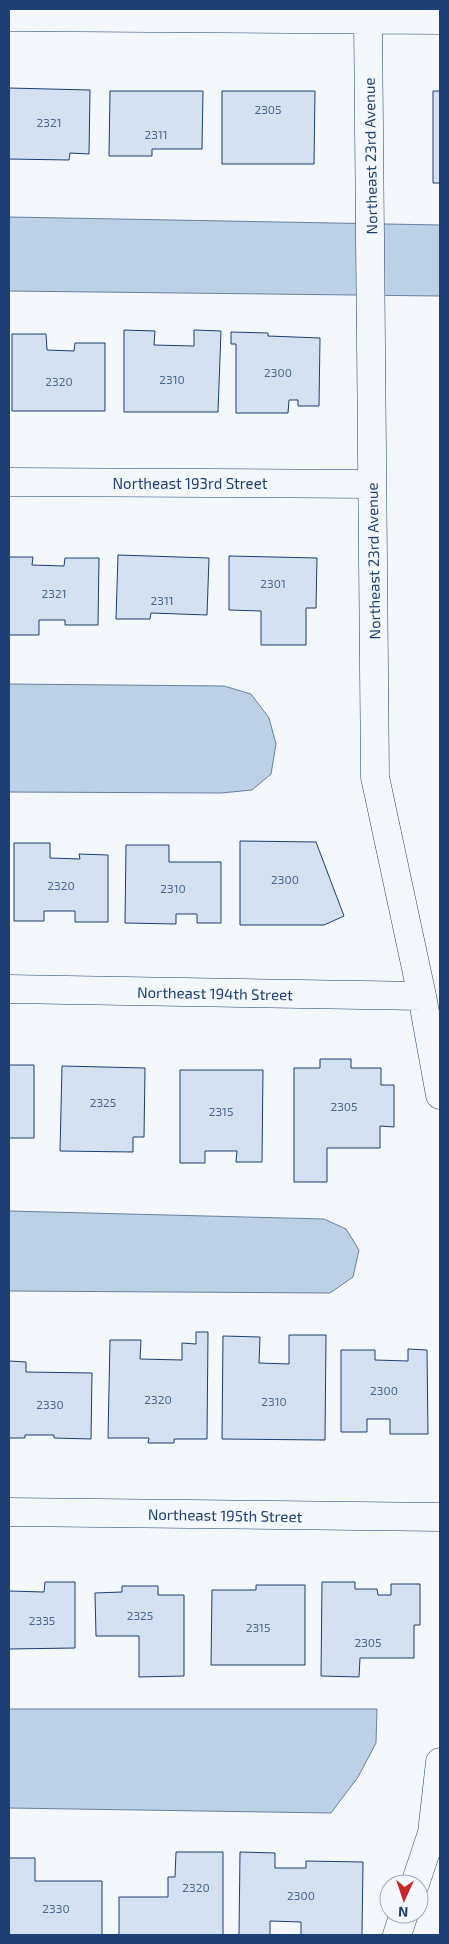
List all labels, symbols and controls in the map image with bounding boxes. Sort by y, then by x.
street label: Northeast 23rd Avenue [360,77,380,235]
house number: 2305 [254,102,282,116]
house number: 2321 [37,115,61,129]
house number: 2311 [145,127,167,141]
house number: 2300 [264,365,292,379]
house number: 2310 [159,372,185,386]
house number: 2320 [45,374,73,388]
street label: Northeast 193rd Street [113,474,268,492]
street label: Northeast 23rd Avenue [363,482,383,640]
house number: 2301 [260,576,286,590]
house number: 2321 [42,586,66,600]
house number: 2311 [151,593,173,607]
house number: 2300 [271,872,299,886]
house number: 2320 [47,878,75,892]
house number: 2310 [160,881,186,895]
street label: Northeast 194th Street [137,983,293,1003]
house number: 2325 [90,1095,116,1109]
house number: 2305 [330,1099,358,1113]
house number: 2315 [209,1104,233,1118]
house number: 2300 [370,1383,398,1397]
house number: 2320 [144,1392,172,1406]
house number: 2310 [261,1394,287,1408]
house number: 2330 [36,1397,64,1411]
street label: Northeast 195th Street [148,1505,303,1525]
house number: 2325 [127,1608,153,1622]
house number: 2335 [29,1613,55,1627]
house number: 2315 [246,1620,270,1634]
house number: 2305 [354,1635,382,1649]
north arrow [379,1874,429,1924]
house number: 2320 [182,1880,210,1894]
house number: 2300 [287,1888,315,1902]
house number: 2330 [42,1901,70,1915]
text: N [398,1904,409,1921]

